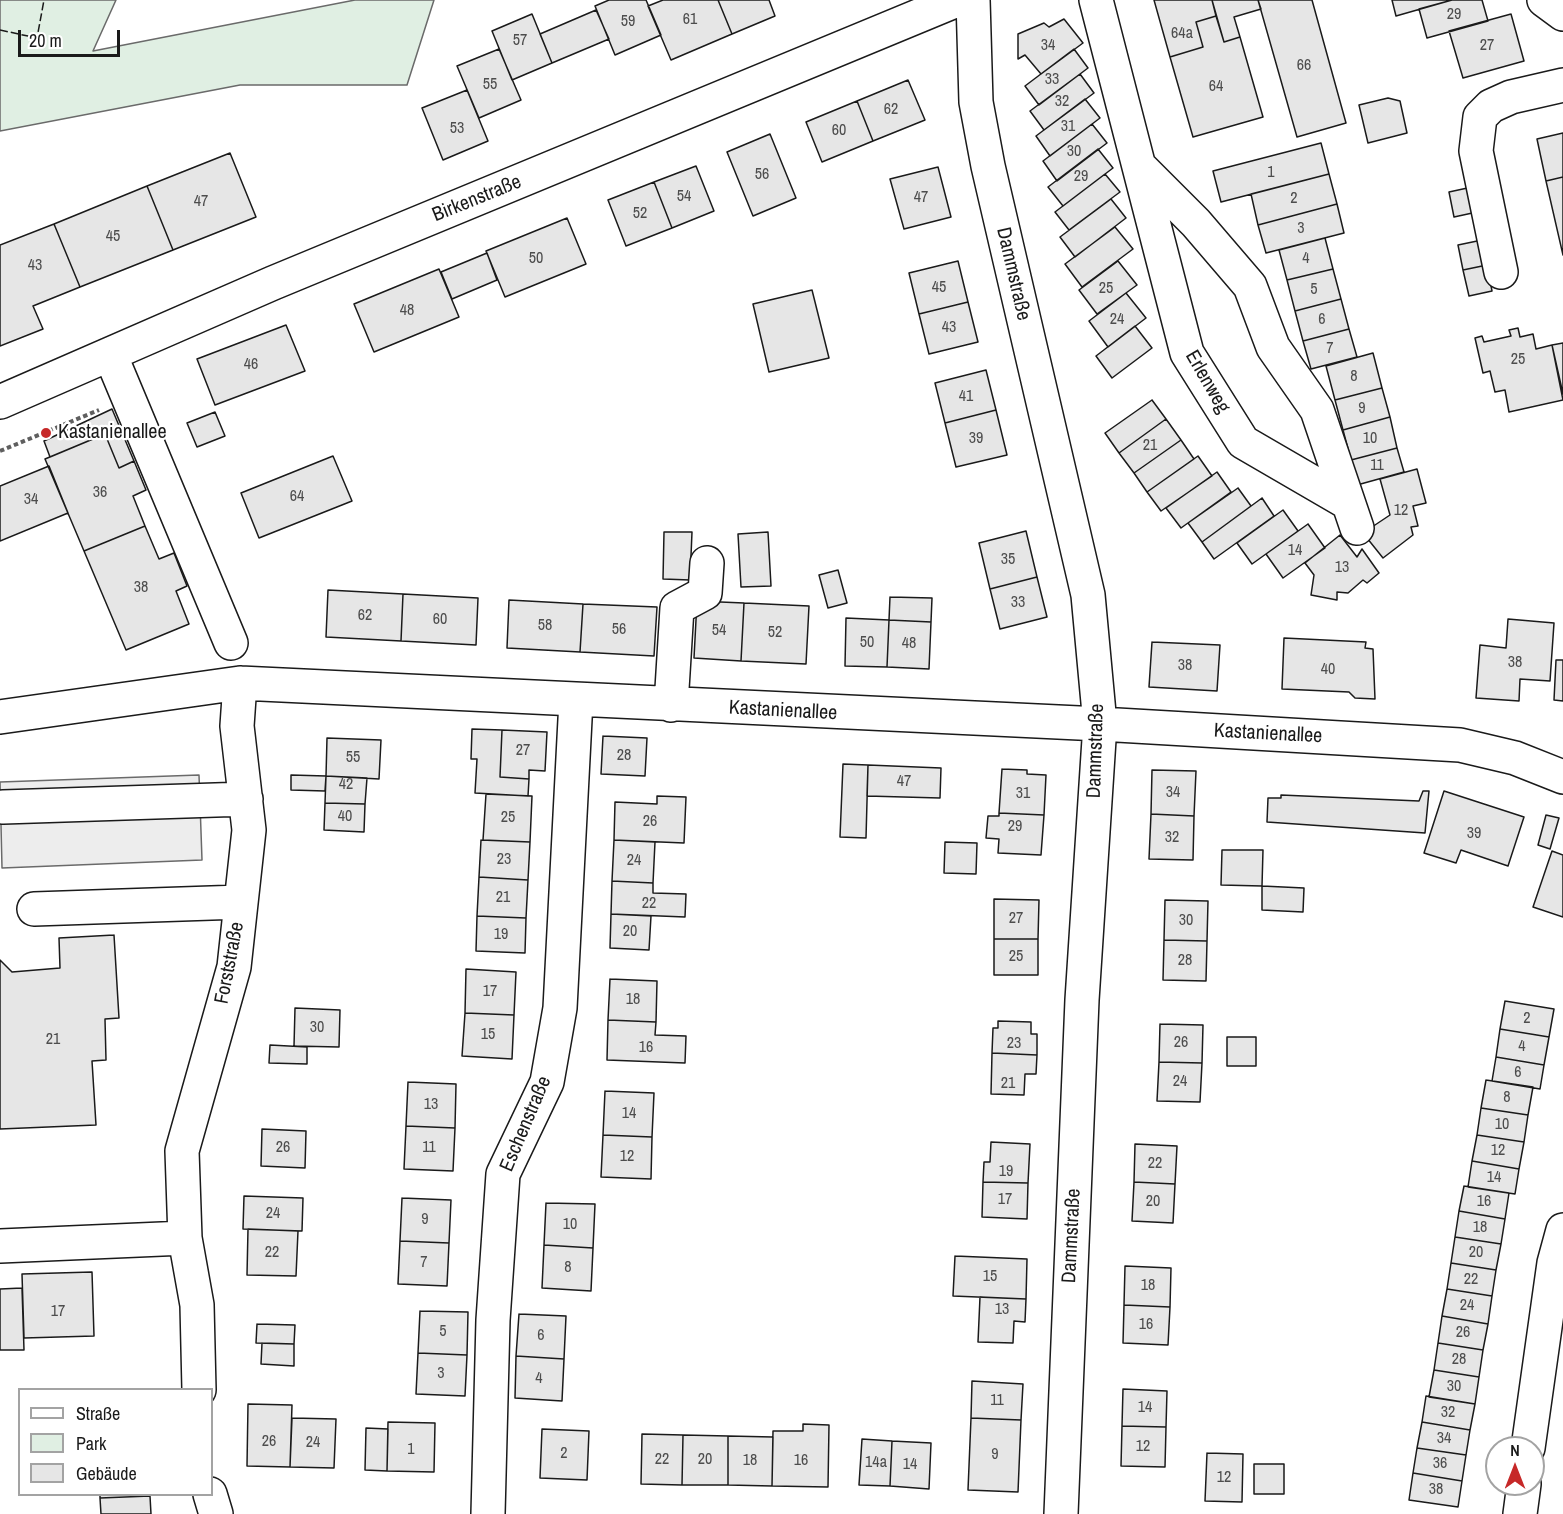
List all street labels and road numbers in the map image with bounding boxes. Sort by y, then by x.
street label: Birkenstraße [429,170,525,228]
street label: Dammstraße [991,225,1035,323]
street label: Erlenweg [1180,346,1234,418]
street label: Kastanienallee [728,696,838,726]
street label: Dammstraße [1082,703,1110,799]
street label: Kastanienallee [1213,719,1323,749]
street label: Forststraße [210,920,250,1006]
street label: Eschenstraße [495,1073,557,1175]
street label: Dammstraße [1058,1188,1086,1284]

